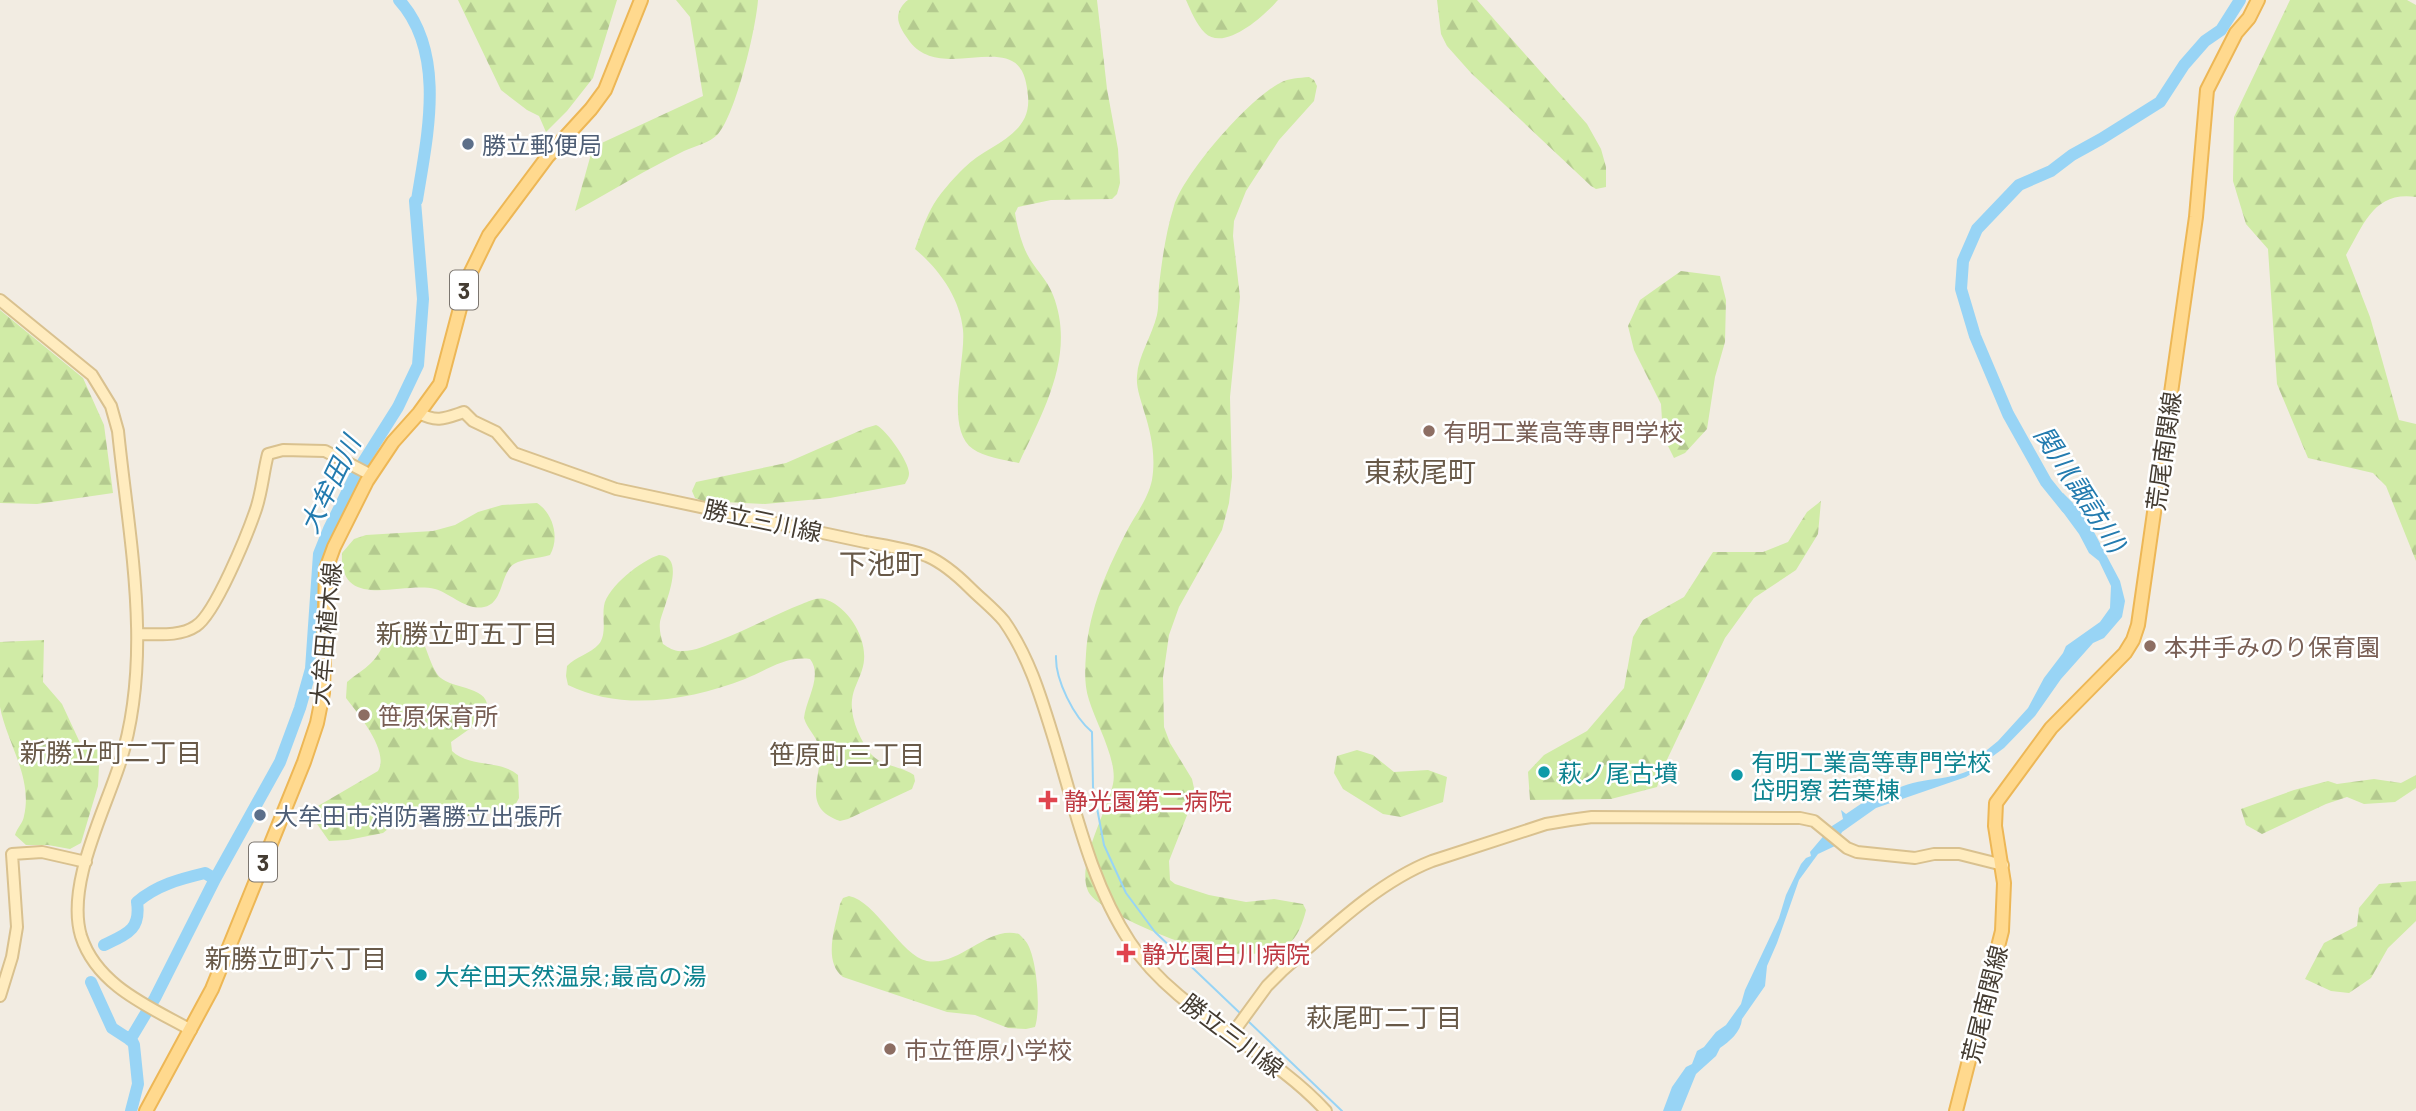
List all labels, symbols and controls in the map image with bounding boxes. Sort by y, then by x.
place label: 勝立郵便局 [482,130,602,159]
marker: 勝立郵便局 [460,136,476,152]
road number: 3 [450,270,478,310]
street label: 荒尾南関線 [2140,390,2186,512]
place label: 有明工業高等専門学校 [1443,417,1683,446]
water label: 関川(諏訪川) [2029,420,2134,558]
marker: 有明工業高等専門学校 [1421,423,1437,439]
water label: 大牟田川 [292,428,367,538]
district label: 東萩尾町 [1364,454,1476,488]
street label: 勝立三川線 [701,493,825,547]
district label: 下池町 [839,546,923,580]
street label: 大牟田植木線 [304,561,346,707]
district label: 新勝立町五丁目 [376,617,558,648]
place label: 本井手みのり保育園 [2164,632,2380,661]
marker: 本井手みのり保育園 [2142,638,2158,654]
place label: 笹原保育所 [378,701,498,730]
marker: 笹原保育所 [356,707,372,723]
district label: 新勝立町二丁目 [20,736,202,767]
district label: 笹原町三丁目 [769,738,925,769]
place label: 有明工業高等専門学校 岱明寮 若葉棟 [1751,747,1991,804]
place label: 萩ノ尾古墳 [1558,758,1678,787]
marker: 萩ノ尾古墳 [1536,764,1552,780]
marker: 有明工業高等専門学校 岱明寮 若葉棟 [1729,767,1745,783]
place label: 静光園第二病院 [1064,786,1232,815]
marker: 静光園第二病院 [1038,790,1058,810]
place label: 大牟田市消防署勝立出張所 [274,801,562,830]
marker: 大牟田市消防署勝立出張所 [252,807,268,823]
road number: 3 [249,842,277,882]
place label: 静光園白川病院 [1142,939,1310,968]
district label: 新勝立町六丁目 [205,942,387,973]
street label: 荒尾南関線 [1955,942,2013,1066]
marker: 静光園白川病院 [1116,943,1136,963]
place label: 大牟田天然温泉;最高の湯 [435,961,706,990]
marker: 大牟田天然温泉;最高の湯 [413,967,429,983]
street label: 勝立三川線 [1176,987,1290,1083]
district label: 萩尾町二丁目 [1306,1001,1462,1032]
place label: 市立笹原小学校 [904,1035,1072,1064]
marker: 市立笹原小学校 [882,1041,898,1057]

